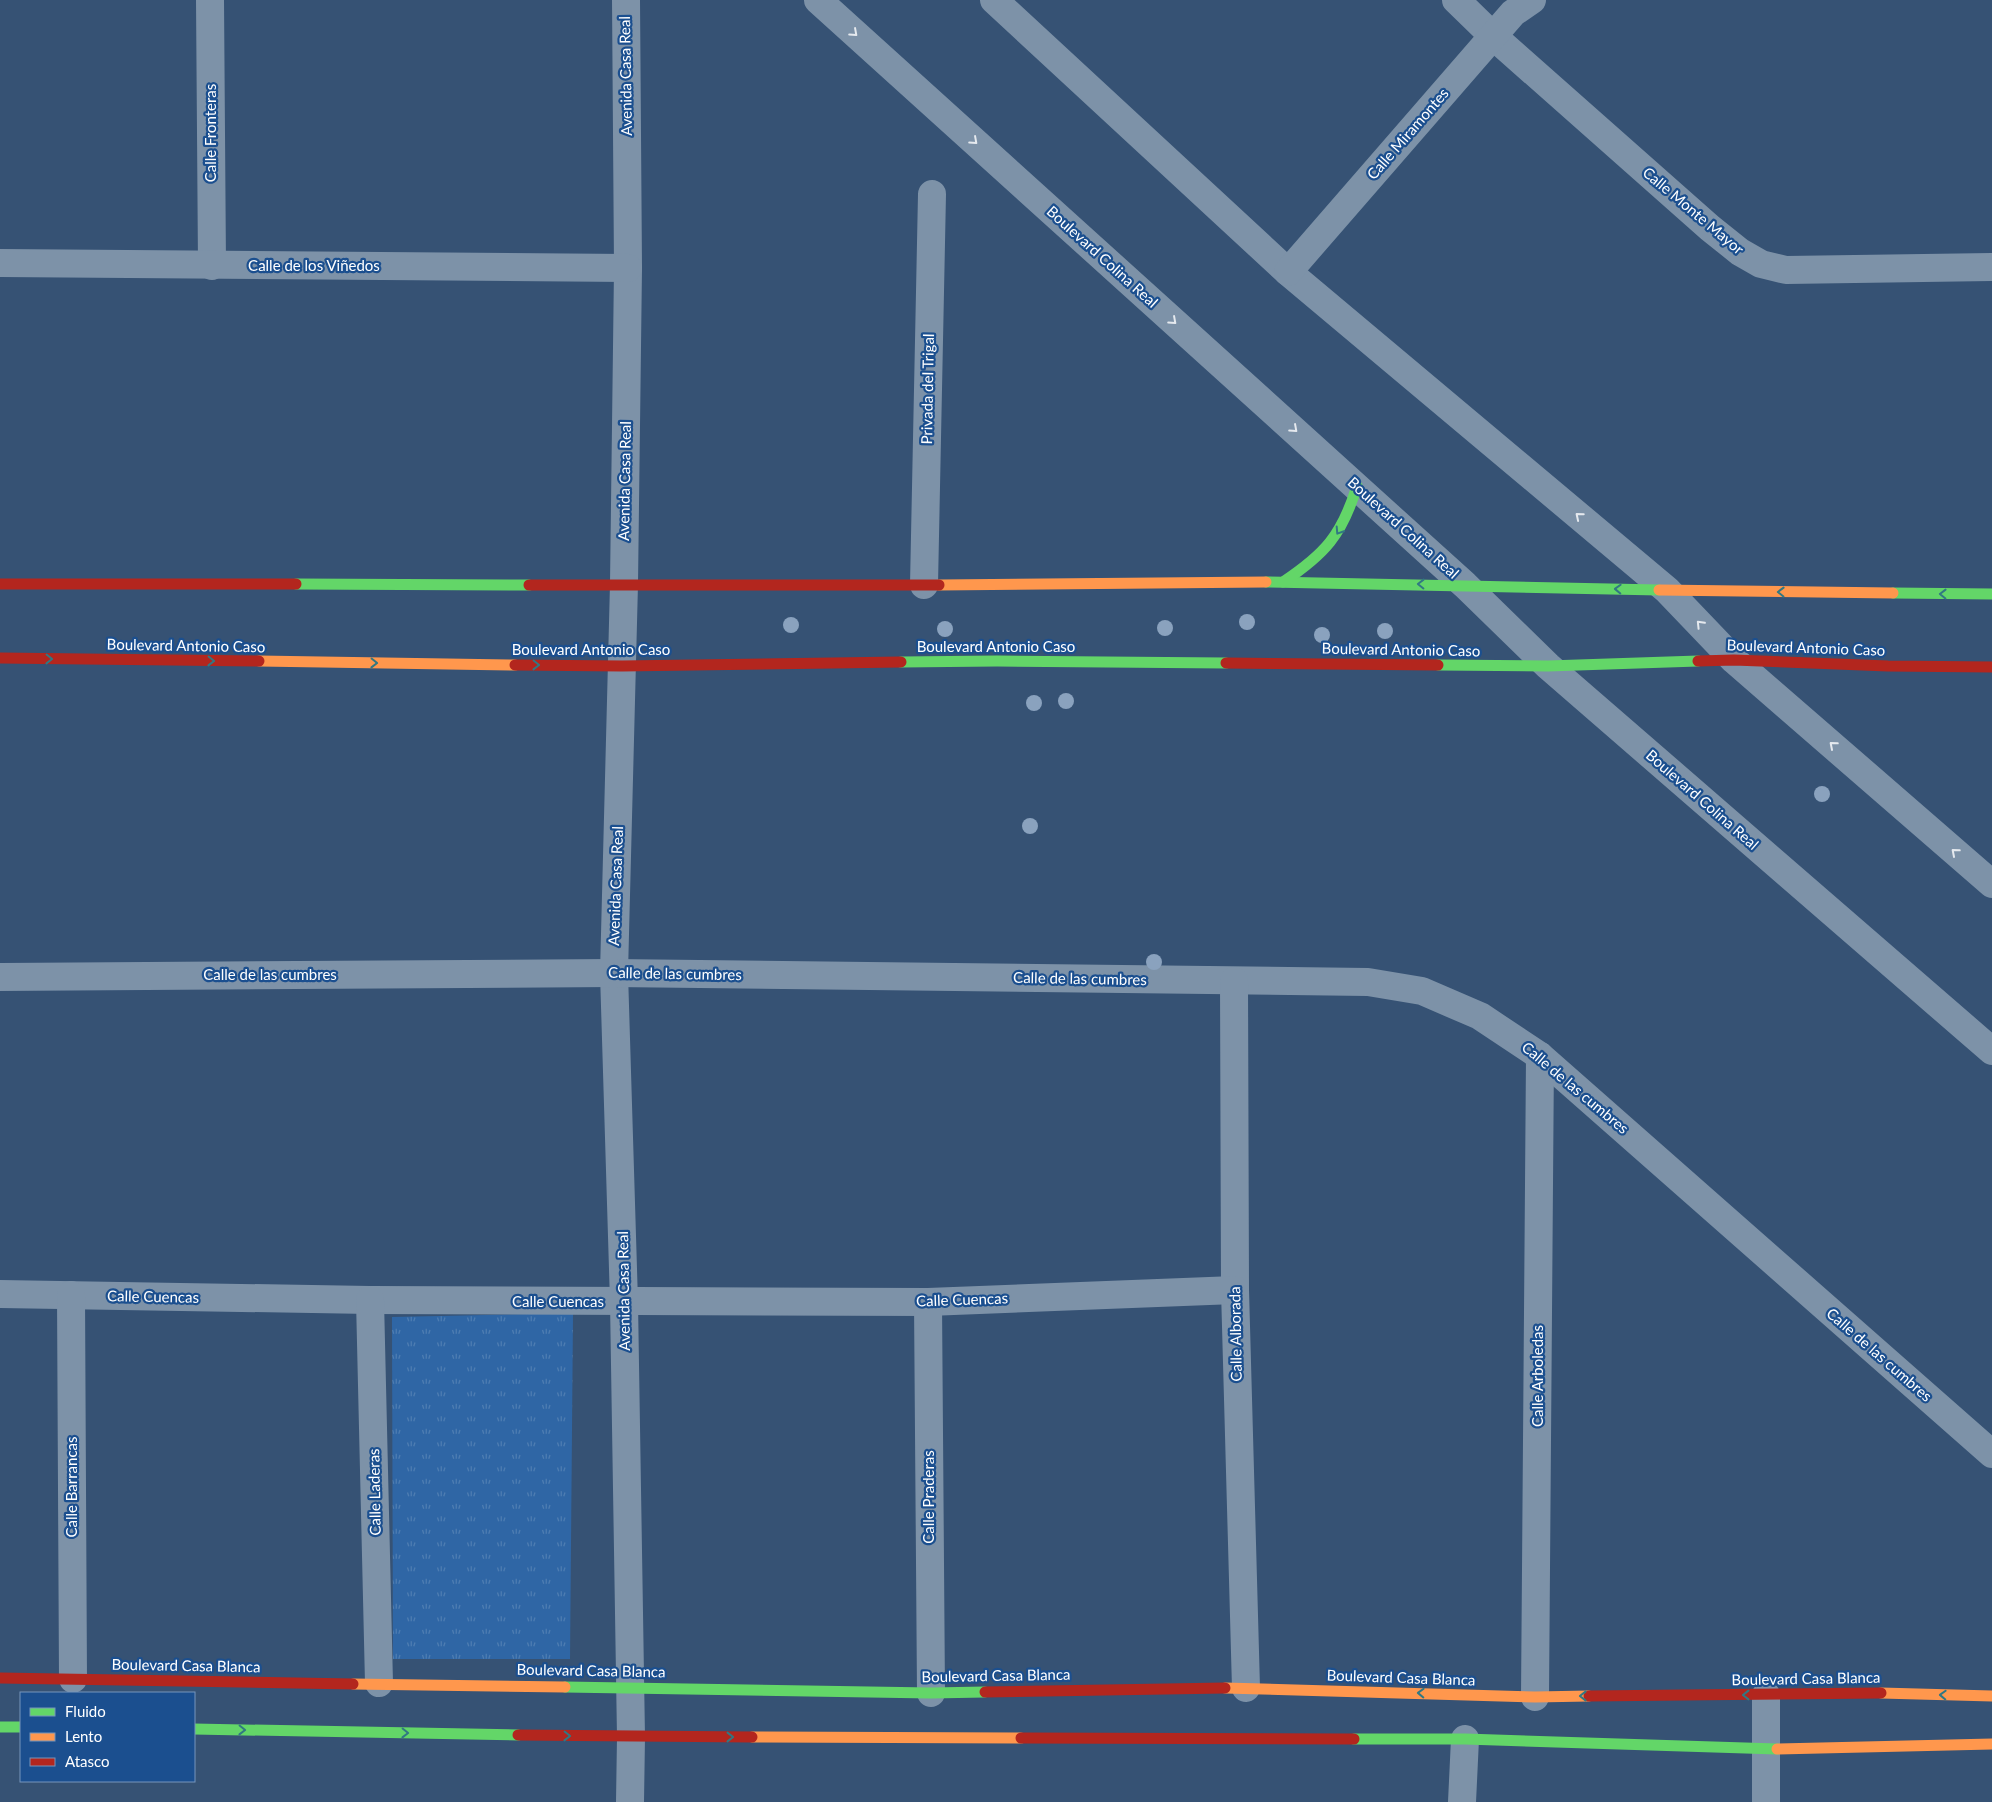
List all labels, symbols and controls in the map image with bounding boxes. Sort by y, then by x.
street label: Avenida Casa Real [615,16,635,136]
one-way arrow [848,27,857,36]
street label: Calle Fronteras [201,84,219,182]
street label: Calle Miramontes [1363,84,1452,183]
one-way arrow [969,136,978,145]
street label: Calle Monte Mayor [1639,163,1748,258]
street label: Boulevard Colina Real [1043,202,1162,311]
street label: Calle de los Viñedos [248,256,380,274]
one-way arrow [1168,315,1177,324]
street label: Privada del Trigal [917,333,937,445]
street label: Avenida Casa Real [614,421,634,541]
one-way arrow [1288,424,1297,433]
street label: Boulevard Colina Real [1344,473,1463,582]
one-way arrow [1575,513,1584,522]
one-way arrow [1336,526,1345,535]
one-way arrow [1417,579,1424,589]
one-way arrow [1614,584,1622,594]
one-way arrow [1777,587,1784,597]
one-way arrow [1939,589,1947,599]
one-way arrow [1697,621,1706,630]
street label: Boulevard Antonio Caso [107,635,266,655]
street label: Boulevard Antonio Caso [1726,635,1886,659]
street label: Boulevard Antonio Caso [917,637,1075,655]
street label: Boulevard Antonio Caso [1322,639,1481,659]
street label: Boulevard Antonio Caso [512,640,670,658]
one-way arrow [45,654,53,664]
one-way arrow [208,656,215,666]
one-way arrow [370,658,378,668]
one-way arrow [532,660,540,670]
one-way arrow [1829,742,1838,751]
street label: Boulevard Colina Real [1643,745,1763,853]
street label: Avenida Casa Real [604,826,626,946]
one-way arrow [1952,849,1961,858]
street label: Calle de las cumbres [608,963,742,983]
street label: Calle de las cumbres [203,965,337,983]
street label: Calle de las cumbres [1013,968,1147,988]
street label: Calle de las cumbres [1519,1037,1633,1137]
street label: Avenida Casa Real [613,1231,633,1351]
street label: Calle Cuencas [107,1286,199,1306]
street label: Calle Alborada [1225,1286,1245,1382]
street label: Calle Cuencas [916,1288,1008,1310]
street label: Calle Cuencas [512,1292,604,1310]
street label: Calle de las cumbres [1823,1304,1936,1405]
street label: Calle Arboledas [1528,1325,1546,1427]
street label: Calle Barrancas [62,1436,80,1538]
street label: Calle Laderas [364,1448,384,1536]
street label: Calle Praderas [919,1450,937,1544]
street label: Boulevard Casa Blanca [111,1655,261,1675]
street label: Boulevard Casa Blanca [516,1660,666,1680]
street label: Boulevard Casa Blanca [921,1665,1071,1685]
street label: Boulevard Casa Blanca [1326,1665,1476,1689]
street label: Boulevard Casa Blanca [1731,1668,1881,1688]
one-way arrow [1417,1688,1424,1698]
one-way arrow [1742,1690,1750,1700]
one-way arrow [1939,1690,1947,1700]
one-way arrow [1579,1691,1587,1701]
legend [20,1692,195,1782]
text: Fluido [65,1702,106,1720]
one-way arrow [239,1724,247,1735]
text: Lento [65,1727,102,1745]
one-way arrow [402,1728,409,1738]
one-way arrow [564,1731,572,1741]
one-way arrow [726,1732,734,1742]
text: Atasco [65,1752,110,1770]

